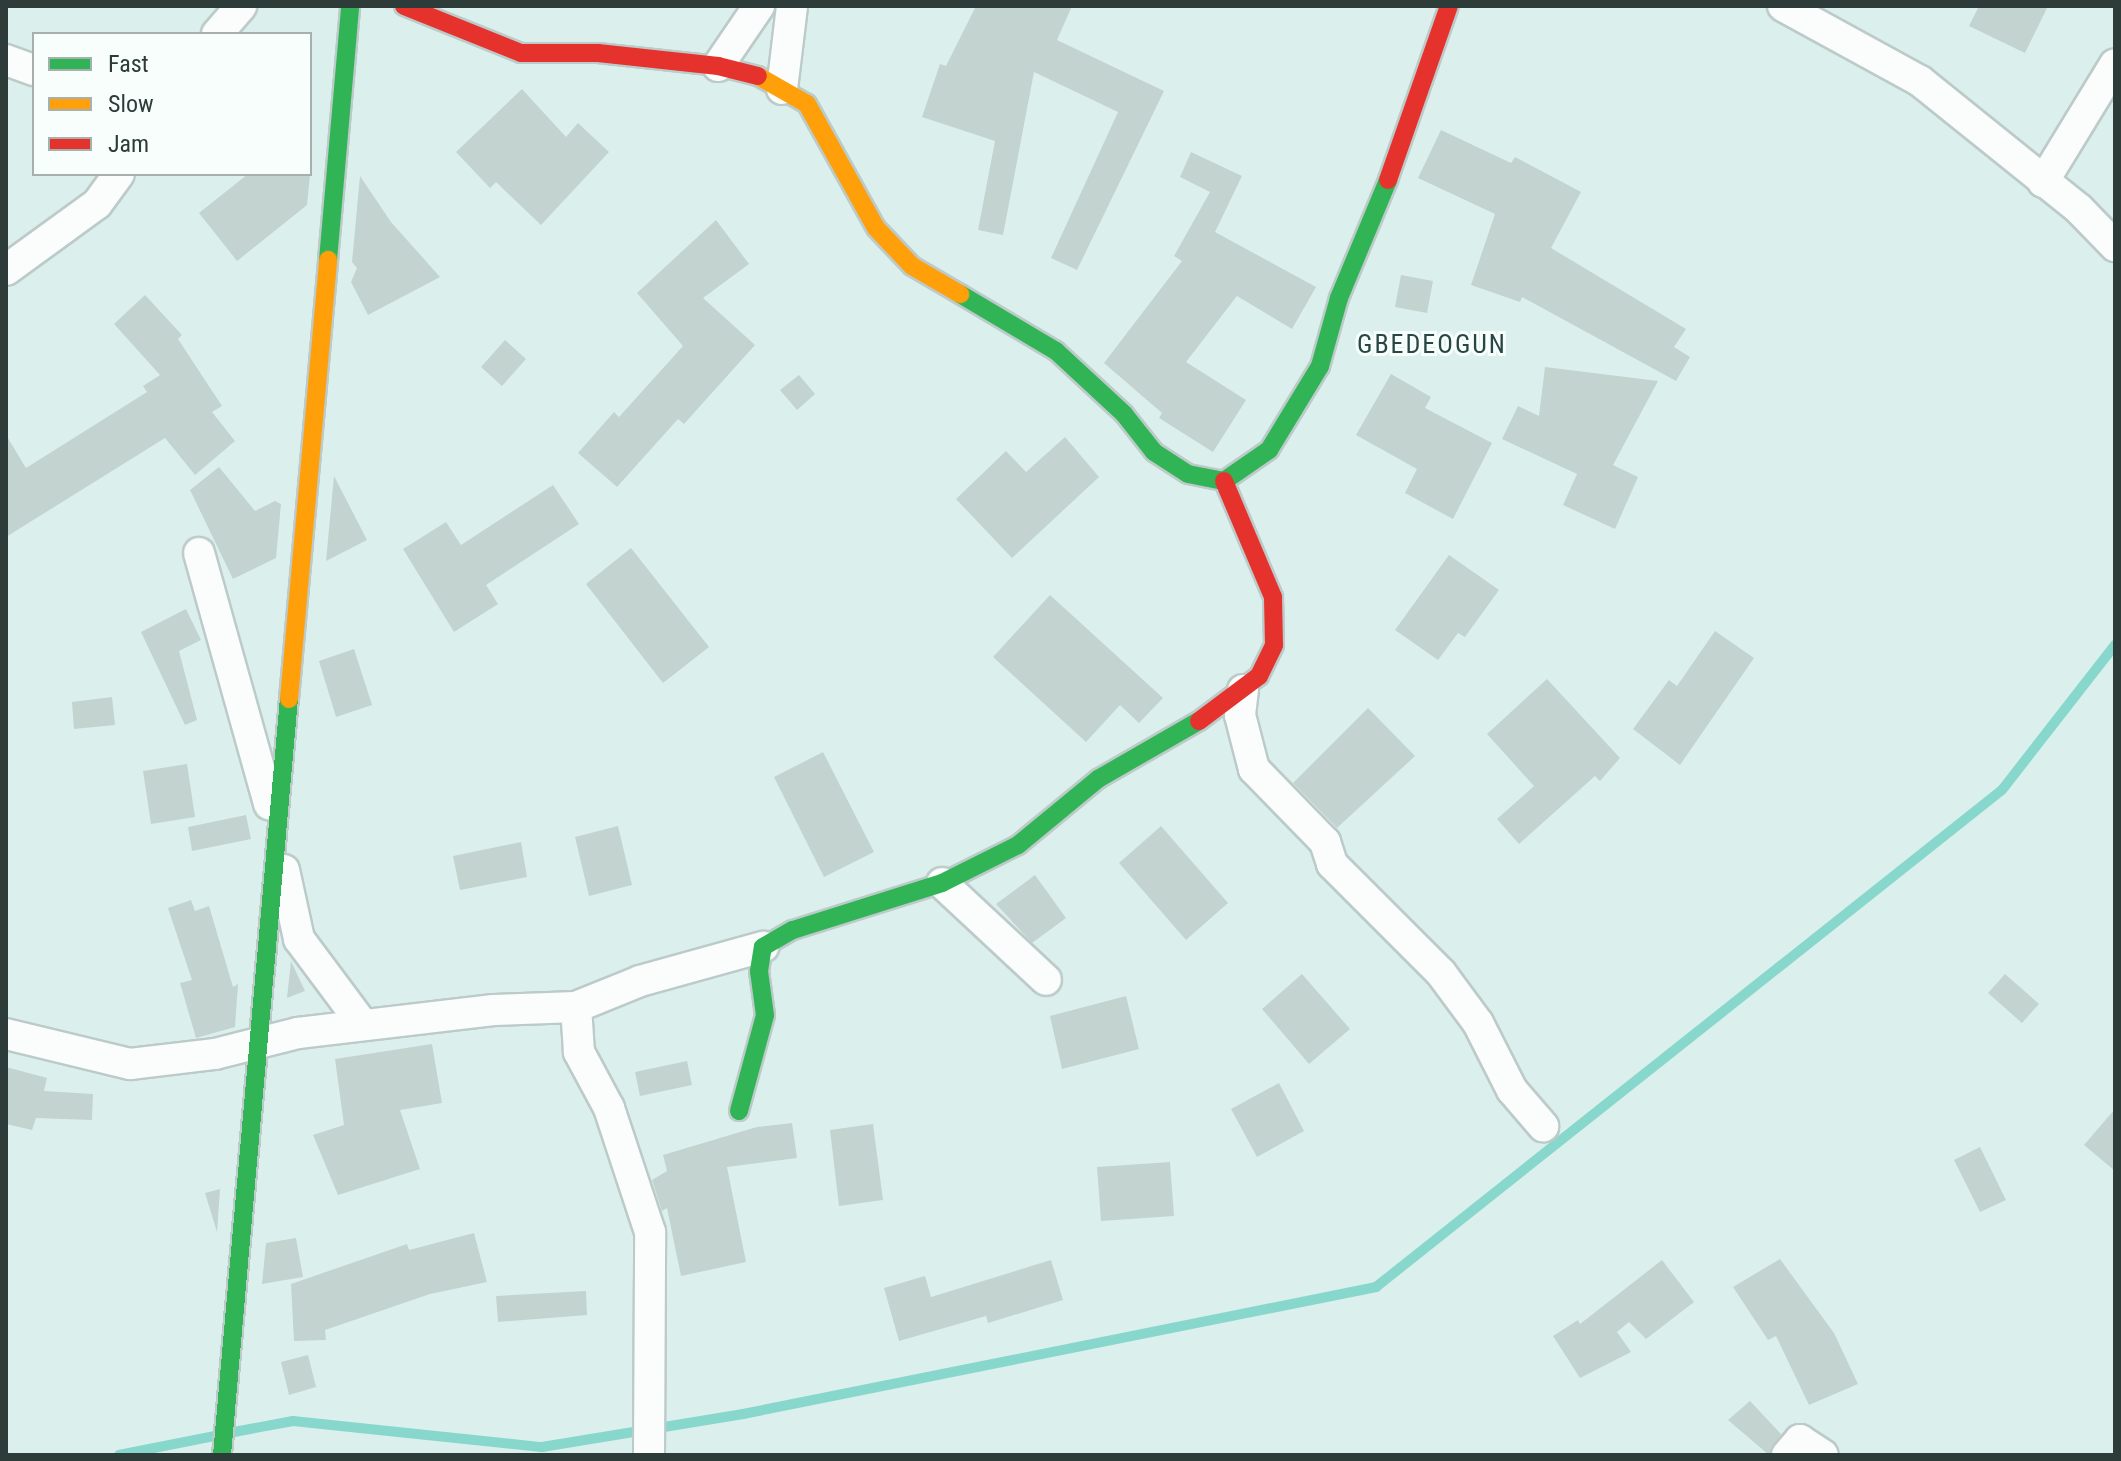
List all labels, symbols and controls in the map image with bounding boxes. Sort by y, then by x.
legend [32,32,312,176]
text: Fast [108,50,149,78]
text: Slow [108,90,154,118]
text: Jam [108,130,149,158]
district label: GBEDEOGUN [1357,329,1507,361]

